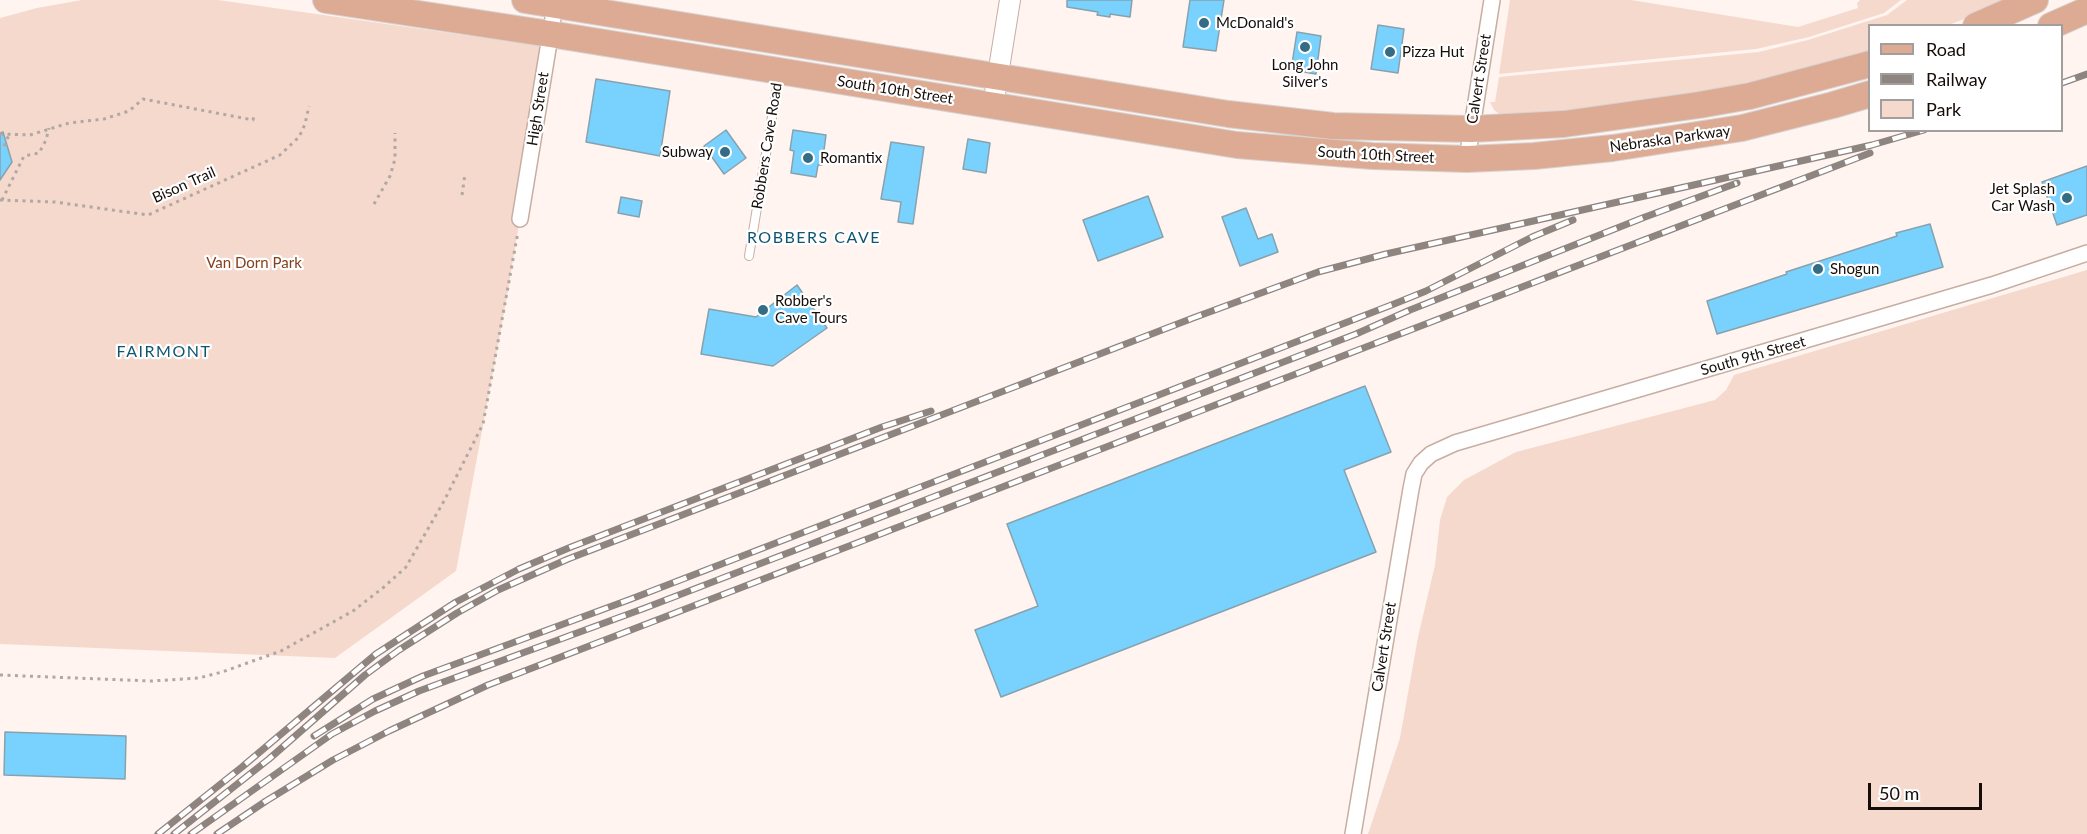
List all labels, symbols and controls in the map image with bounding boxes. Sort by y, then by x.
place label: McDonald's [1216,14,1294,32]
marker: McDonald's [1197,16,1211,30]
legend [1868,24,2063,132]
street label: Calvert Street [1463,33,1495,125]
text: Road [1926,38,1966,60]
marker: Long John Silver's [1298,40,1312,54]
place label: Pizza Hut [1402,43,1464,61]
marker: Pizza Hut [1383,45,1397,59]
place label: Long John Silver's [1272,56,1338,91]
text: Railway [1926,68,1987,90]
street label: High Street [523,71,553,147]
street label: South 10th Street [836,72,954,108]
street label: Robbers Cave Road [748,81,786,211]
text: Park [1926,98,1961,120]
street label: Nebraska Parkway [1608,122,1732,156]
place label: Subway [662,143,713,161]
street label: South 10th Street [1317,143,1435,167]
marker: Subway [718,145,732,159]
place label: Romantix [820,149,882,167]
marker: Romantix [801,151,815,165]
street label: Bison Trail [150,163,218,207]
place label: Jet Splash Car Wash [1990,180,2055,215]
marker: Jet Splash Car Wash [2060,191,2074,205]
district label: ROBBERS CAVE [747,228,881,248]
park label: Van Dorn Park [206,254,302,272]
place label: Shogun [1830,260,1879,278]
marker: Shogun [1811,262,1825,276]
place label: Robber's Cave Tours [775,292,847,327]
marker: Robber's Cave Tours [756,303,770,317]
street label: South 9th Street [1698,332,1808,380]
district label: FAIRMONT [117,342,211,362]
street label: Calvert Street [1368,601,1400,693]
scale bar [1871,771,1985,809]
text: 50 m [1879,782,1919,804]

